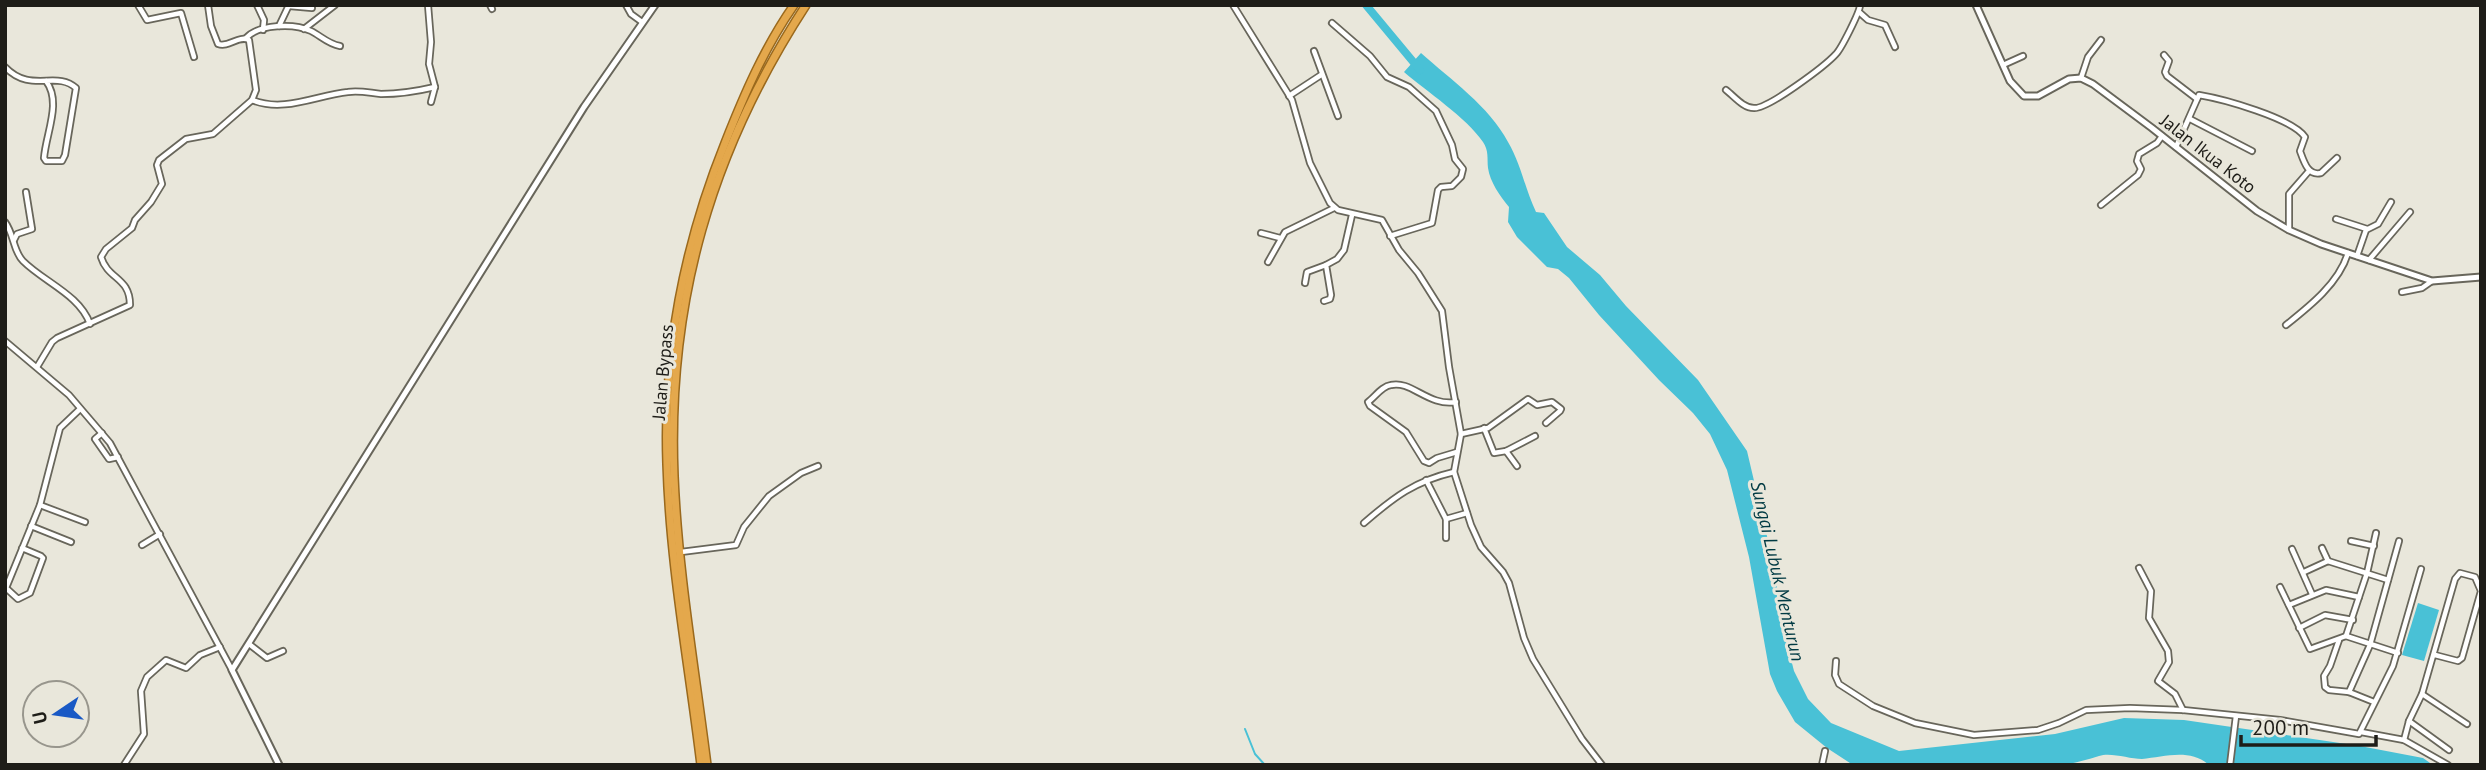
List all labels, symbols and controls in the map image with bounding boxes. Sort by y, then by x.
street label: Jalan Ikua Koto [2155,108,2261,198]
street label: Jalan Bypass [647,323,678,422]
water label: Sungai Lubuk Menturun [1746,478,1810,664]
north arrow [21,679,91,749]
scale bar [2241,704,2376,748]
text: U [26,709,52,726]
text: 200 m [2252,714,2309,741]

